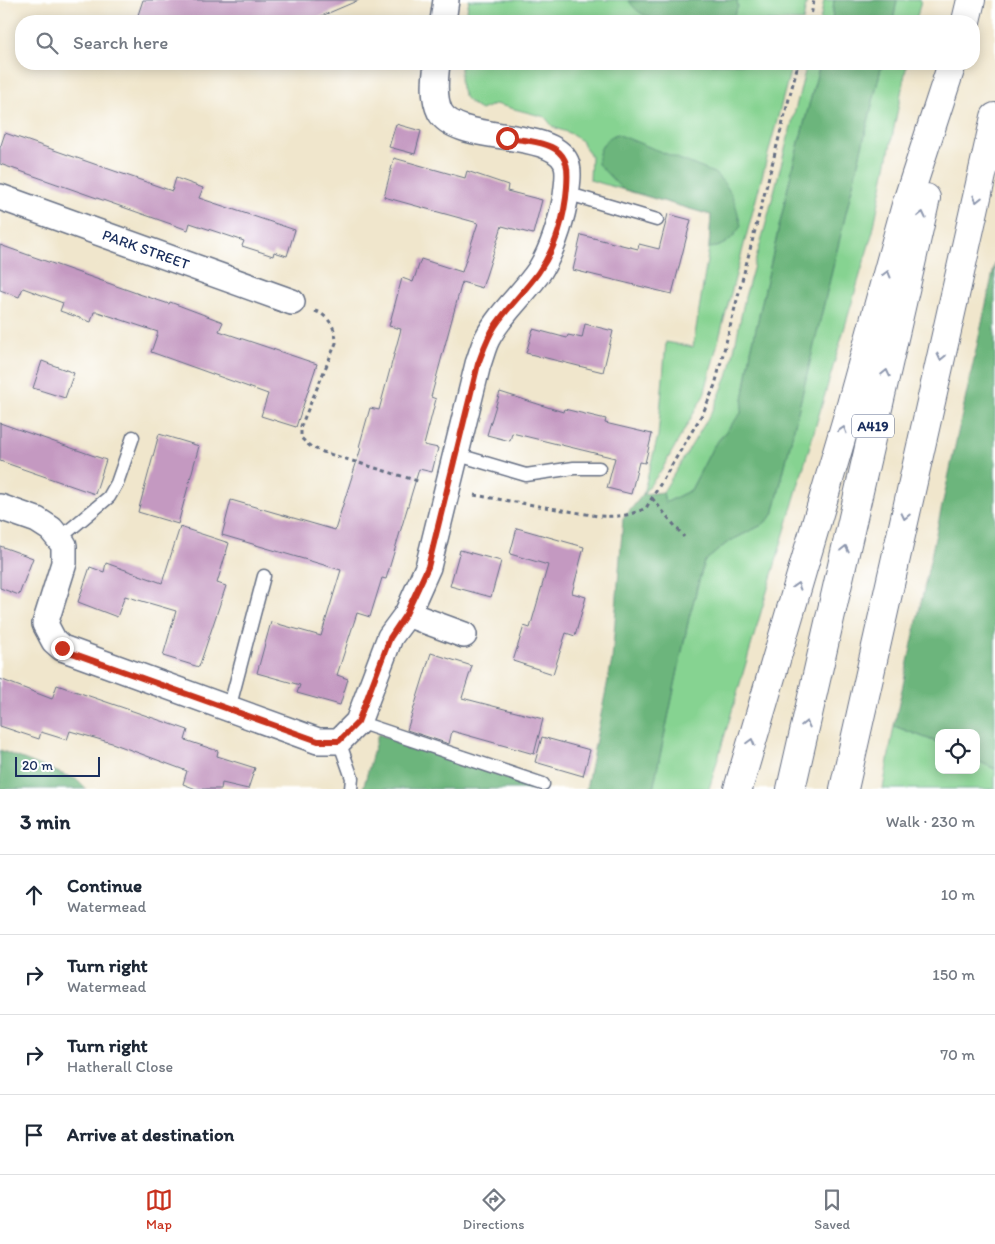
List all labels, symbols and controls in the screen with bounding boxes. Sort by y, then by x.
search box [15,15,980,70]
icon: search [33,29,61,57]
text: Search here [73,31,168,54]
route start [496,127,519,150]
one-way arrow [972,194,983,203]
one-way arrow [916,211,927,219]
street label: PARK STREET [100,226,192,274]
one-way arrow [881,270,891,278]
one-way arrow [936,353,947,362]
one-way arrow [880,369,891,378]
road number: A419 [852,414,894,438]
one-way arrow [838,427,848,435]
one-way arrow [900,511,911,520]
one-way arrow [839,544,850,553]
one-way arrow [791,582,801,591]
route end [51,637,74,660]
one-way arrow [800,720,810,729]
map controls [935,729,980,774]
button: locate [935,729,980,774]
one-way arrow [746,738,756,747]
scale bar [15,754,100,777]
text: 20 m [22,757,53,774]
text: 3 min [20,809,70,834]
text: Walk · 230 m [886,812,975,831]
text: Continue [67,874,142,897]
icon: ahead [20,881,48,909]
text: 10 m [941,885,975,904]
text: Watermead [67,897,146,916]
text: Turn right [67,954,148,977]
icon: right [20,961,48,989]
text: 150 m [932,965,975,984]
text: Watermead [67,977,146,996]
text: Turn right [67,1034,148,1057]
icon: right [20,1041,48,1069]
text: 70 m [940,1045,975,1064]
text: Hatherall Close [67,1057,173,1076]
icon: arrive [20,1121,48,1149]
text: Arrive at destination [67,1123,234,1146]
tab: Map [145,1186,173,1233]
tab: Directions [463,1186,524,1233]
tab: Saved [814,1186,850,1233]

